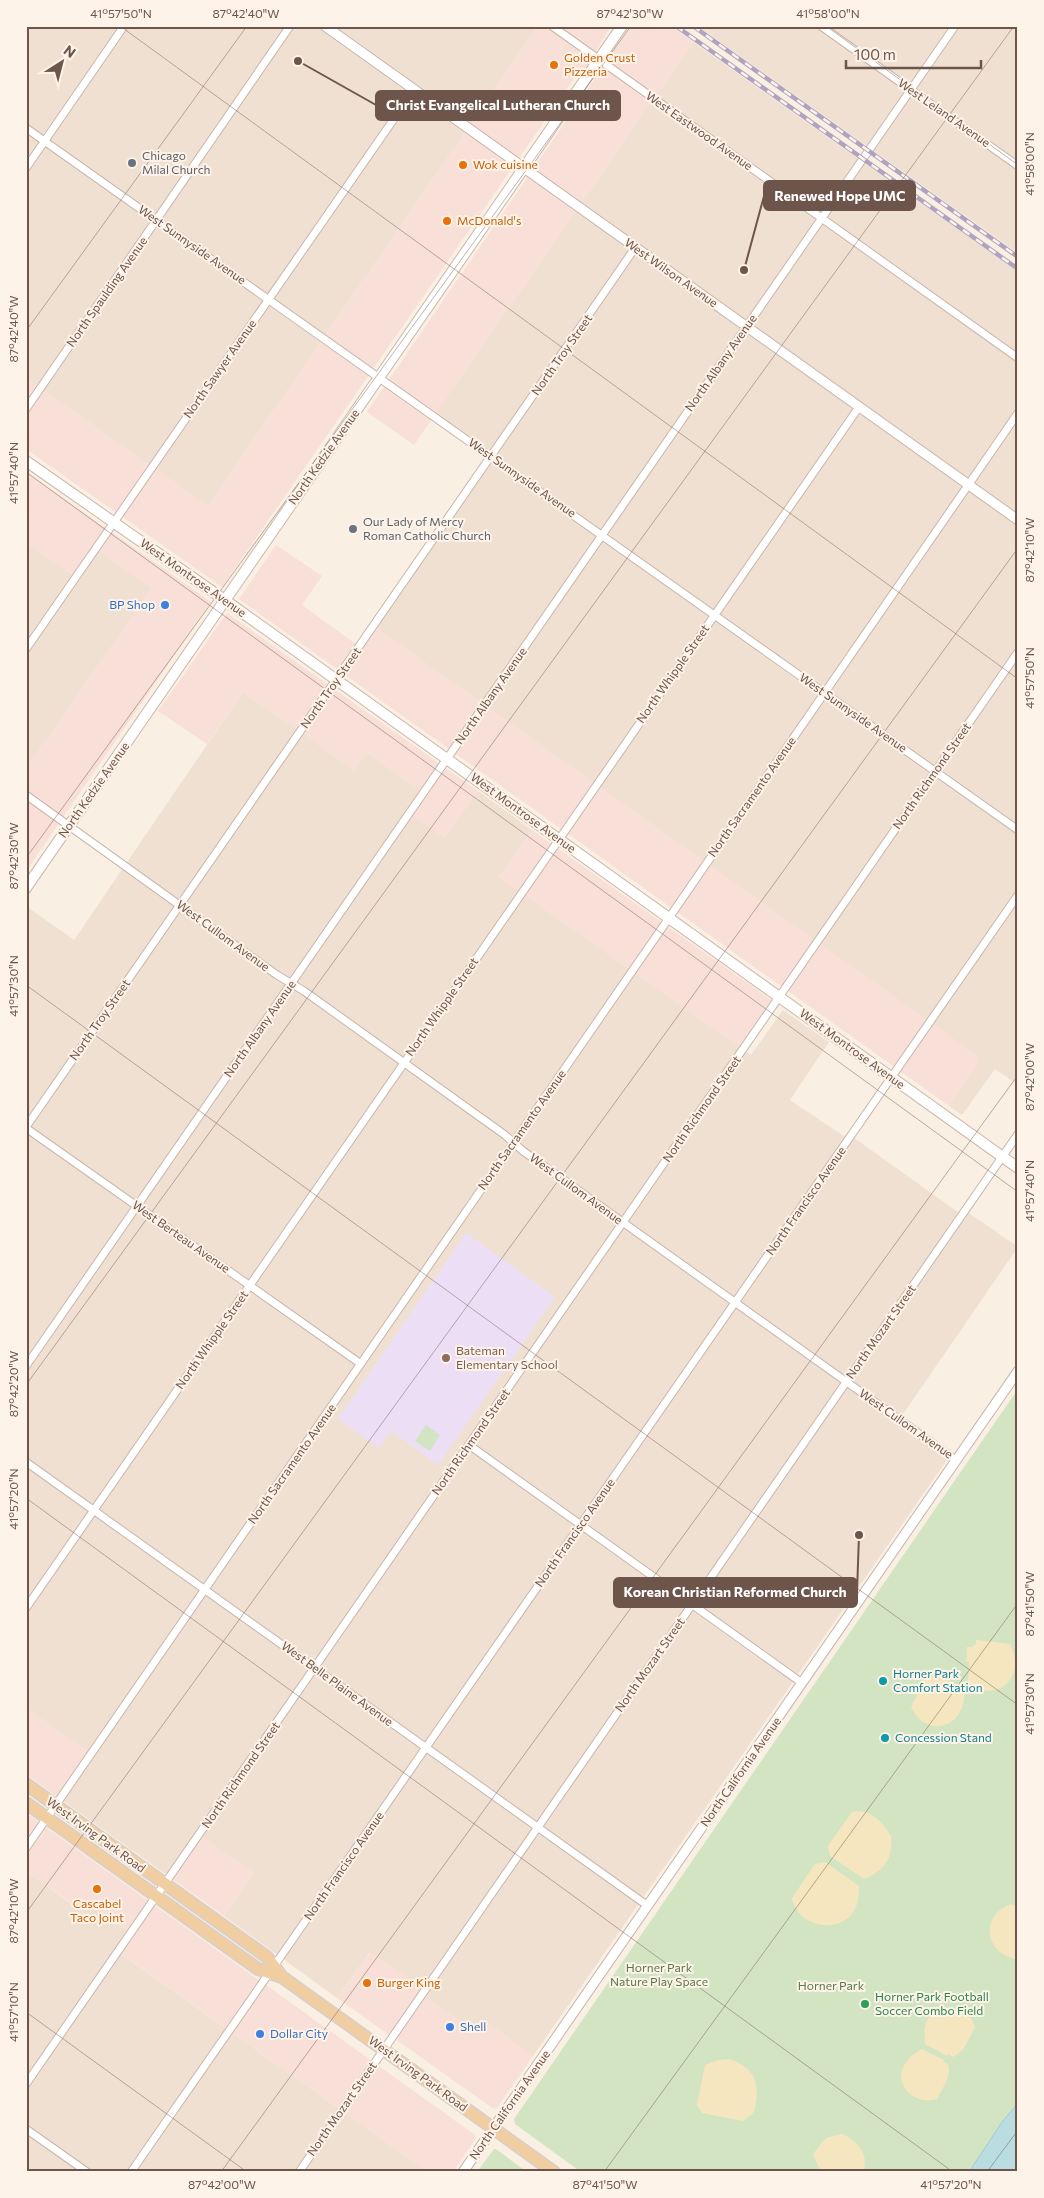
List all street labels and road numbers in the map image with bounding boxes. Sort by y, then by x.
street label: West Leland Avenue [896,75,993,149]
street label: West Eastwood Avenue [644,88,756,172]
street label: West Sunnyside Avenue [136,202,249,287]
street label: North Spaulding Avenue [63,234,149,349]
street label: West Wilson Avenue [622,235,721,310]
street label: North Troy Street [528,311,594,398]
street label: North Albany Avenue [681,311,759,414]
street label: North Sawyer Avenue [180,316,259,420]
street label: North Kedzie Avenue [285,406,362,507]
street label: West Sunnyside Avenue [466,435,579,520]
street label: West Montrose Avenue [138,535,249,619]
street label: North Whipple Street [633,621,712,725]
street label: North Troy Street [297,644,363,731]
street label: North Albany Avenue [451,644,529,747]
street label: West Sunnyside Avenue [797,670,910,755]
street label: North Richmond Street [889,719,973,831]
street label: North Sacramento Avenue [704,734,798,859]
street label: North Kedzie Avenue [55,739,132,840]
street label: West Montrose Avenue [468,769,579,855]
street label: West Cullom Avenue [174,897,273,974]
street label: North Whipple Street [402,954,481,1058]
street label: North Troy Street [66,976,132,1063]
street label: North Albany Avenue [220,977,298,1080]
street label: West Montrose Avenue [797,1005,908,1091]
street label: North Richmond Street [659,1052,743,1164]
street label: North Sacramento Avenue [474,1067,568,1192]
street label: North Francisco Avenue [762,1143,848,1257]
street label: West Cullom Avenue [527,1150,626,1227]
street label: West Berteau Avenue [130,1197,233,1275]
street label: North Mozart Street [842,1282,918,1381]
street label: North Whipple Street [172,1287,251,1391]
street label: North Richmond Street [428,1385,512,1497]
street label: West Cullom Avenue [857,1386,956,1461]
street label: North Sacramento Avenue [244,1401,338,1526]
street label: North Francisco Avenue [531,1475,617,1589]
street label: North Mozart Street [611,1615,687,1714]
street label: West Belle Plaine Avenue [279,1638,396,1728]
street label: North California Avenue [697,1714,783,1829]
street label: North Richmond Street [198,1718,282,1830]
street label: West Irving Park Road [44,1794,149,1875]
street label: North Francisco Avenue [300,1808,386,1922]
street label: West Irving Park Road [366,2033,471,2114]
street label: North California Avenue [466,2047,552,2162]
street label: North Mozart Street [303,2059,379,2158]

